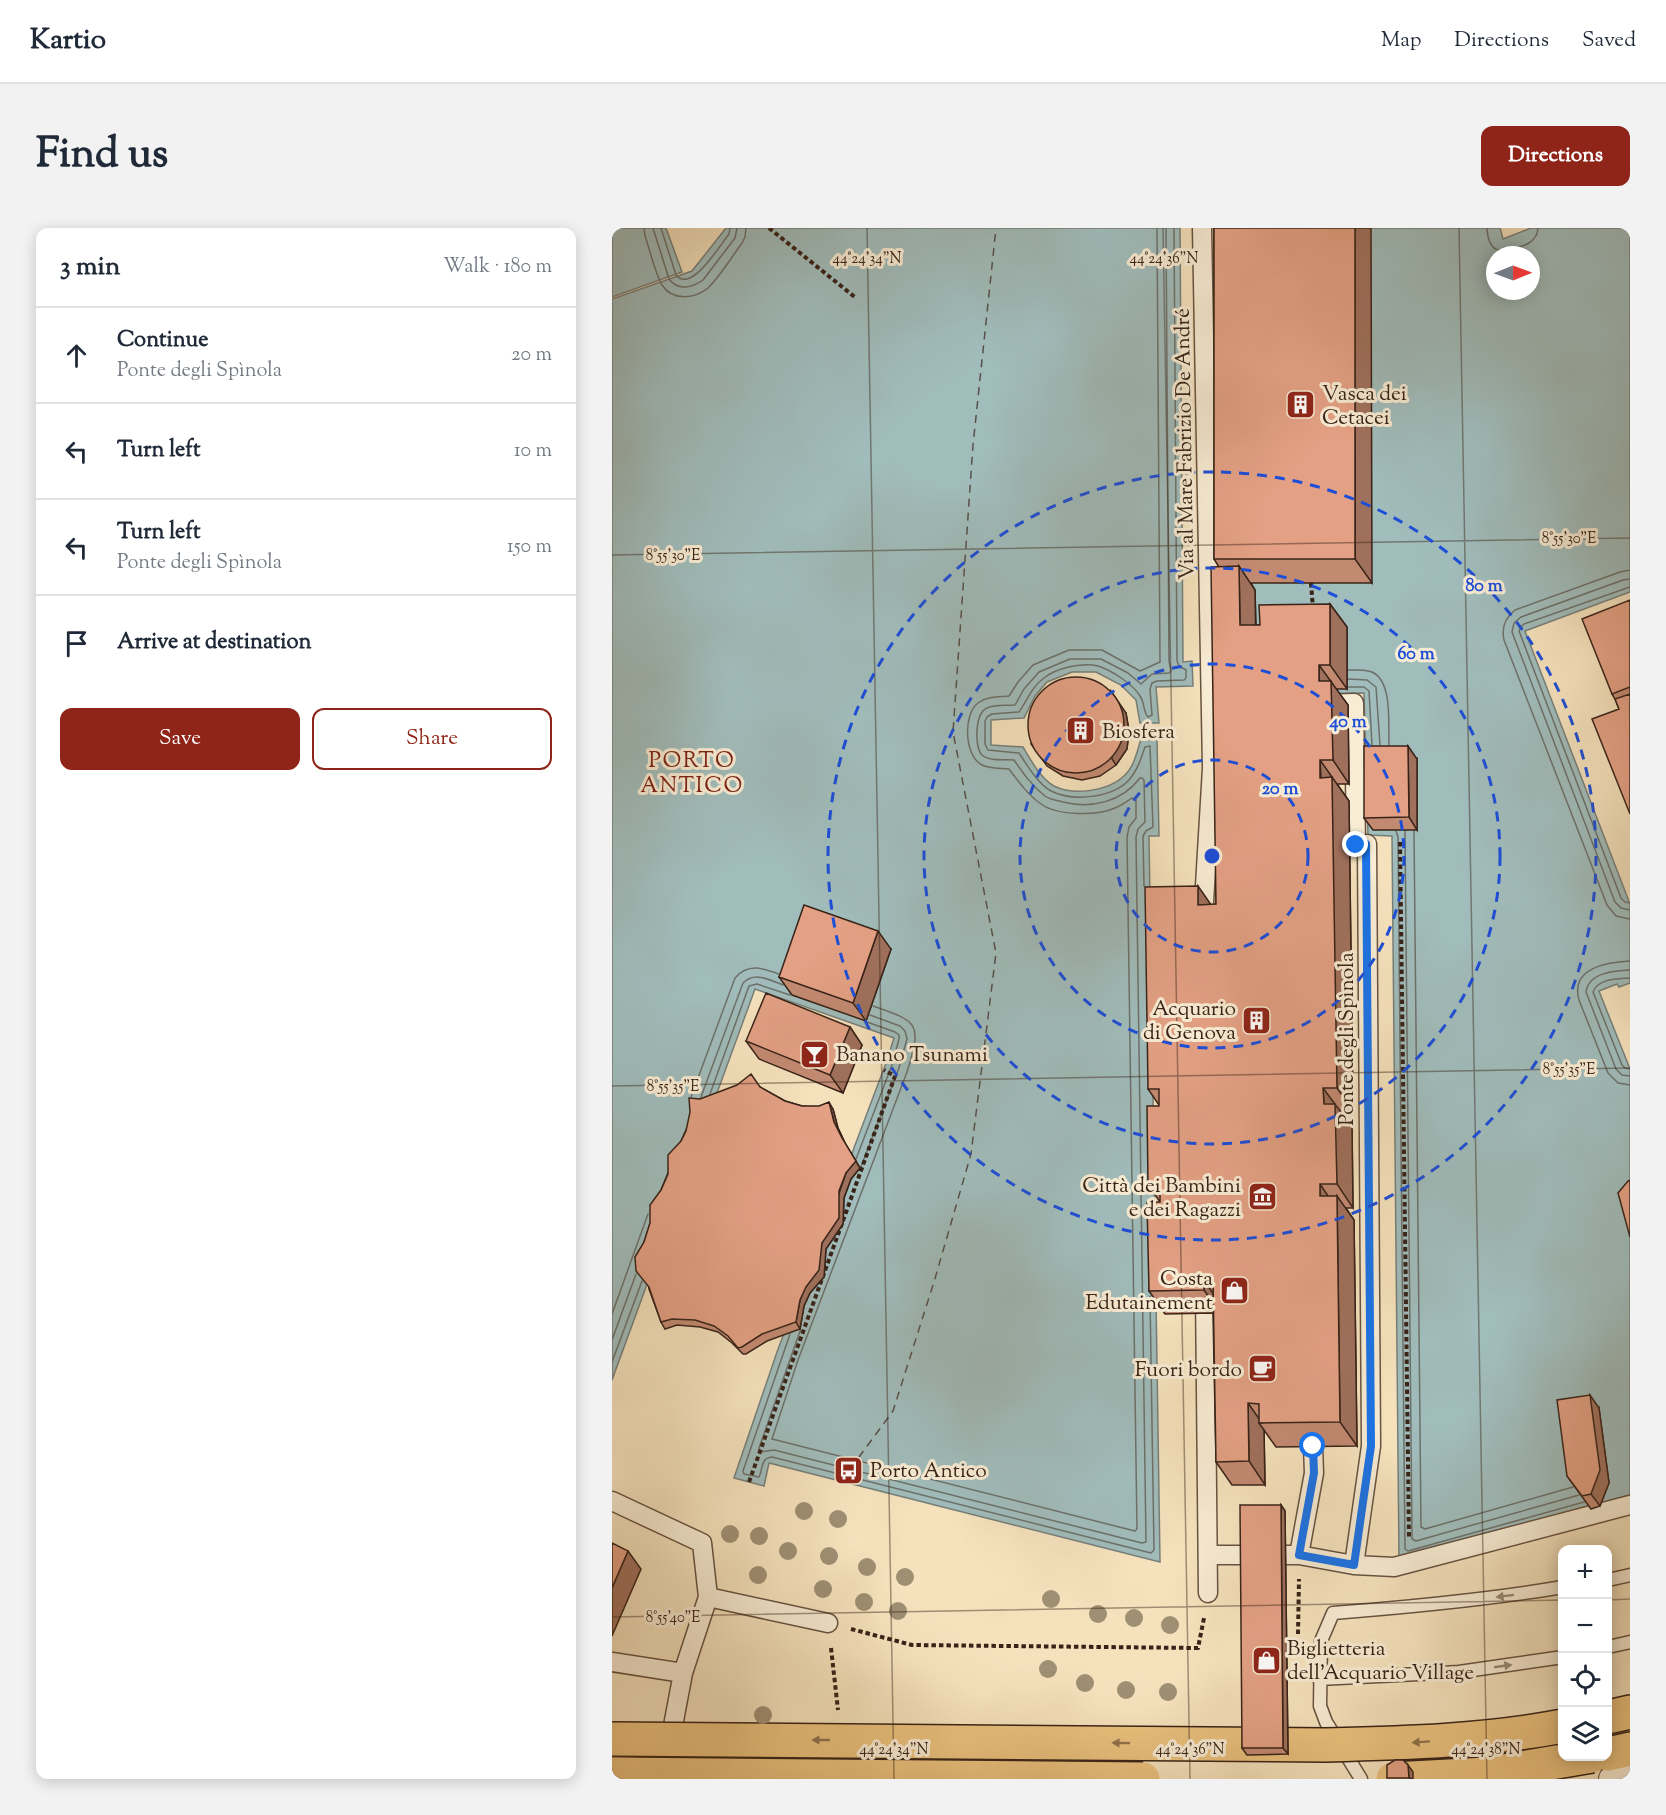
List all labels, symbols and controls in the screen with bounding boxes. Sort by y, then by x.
text: Kartio [30,21,106,61]
text: Map [1381,26,1421,56]
text: Directions [1454,26,1549,56]
text: Saved [1582,26,1636,56]
text: Find us [36,126,168,186]
button: Directions [1481,126,1630,186]
north arrow [1486,246,1540,300]
text: 3 min [60,249,120,286]
text: 44°24'34"N [832,249,902,270]
text: 44°24'36"N [1130,249,1198,270]
text: Walk · 180 m [443,253,552,282]
street label: Via al Mare Fabrizio De André [1169,308,1203,580]
text: Continue [117,325,208,357]
icon: ahead [60,339,93,372]
text: 20 m [511,341,552,370]
text: Ponte degli Spìnola [117,357,282,386]
place label: Vasca dei Cetacei [1322,380,1407,434]
building icon: Vasca dei Cetacei [1285,389,1317,421]
icon: left [60,435,93,468]
text: Turn left [117,435,200,467]
text: 10 m [514,437,552,466]
text: Turn left [117,517,200,549]
text: 8°55'30"E [1542,529,1596,550]
icon: left [60,531,93,564]
text: 150 m [507,533,552,562]
text: 8°55'30"E [646,546,700,567]
text: Ponte degli Spìnola [117,549,282,578]
text: 80 m [1465,574,1503,600]
icon: arrive [60,627,93,660]
text: Arrive at destination [117,627,312,659]
text: 60 m [1397,642,1435,668]
button: Save [60,708,300,770]
button: Share [312,708,552,770]
text: 40 m [1328,710,1367,736]
building icon: Biosfera [1065,715,1097,747]
place label: Biosfera [1102,718,1175,748]
district label: PORTO ANTICO [640,746,744,803]
text: 20 m [1262,777,1298,803]
route end [1342,831,1368,857]
centre of rings [1202,846,1222,866]
street label: Ponte degli Spìnola [1333,952,1363,1126]
place label: Acquario di Genova [1143,995,1236,1049]
building icon: Acquario di Genova [1241,1004,1273,1036]
bar icon: Banano Tsunami [799,1038,831,1070]
place label: Banano Tsunami [836,1041,988,1071]
text: 8°55'35"E [1543,1060,1595,1081]
text: 8°55'35"E [647,1077,699,1098]
place label: Città dei Bambini e dei Ragazzi [1082,1172,1241,1226]
museum icon: Città dei Bambini e dei Ragazzi [1246,1181,1278,1213]
place label: Costa Edutainement [1085,1265,1213,1319]
shop icon: Costa Edutainement [1218,1274,1250,1306]
cafe icon: Fuori bordo [1247,1353,1279,1385]
place label: Fuori bordo [1135,1356,1242,1386]
route start [1299,1432,1325,1458]
bus stop icon: Porto Antico [833,1454,865,1486]
place label: Porto Antico [870,1457,987,1487]
map controls [1558,1545,1612,1761]
button: + [1558,1545,1612,1599]
one-way arrow [1495,1591,1514,1601]
button: − [1558,1599,1612,1653]
text: 8°55'40"E [646,1608,700,1629]
place label: Biglietteria dell'Acquario Village [1287,1635,1474,1689]
shop icon: Biglietteria dell'Acquario Village [1250,1644,1282,1676]
button: locate [1558,1653,1612,1707]
one-way arrow [1494,1661,1513,1670]
button: layers [1558,1707,1612,1761]
one-way arrow [812,1735,831,1745]
one-way arrow [1411,1737,1430,1747]
one-way arrow [1112,1738,1131,1748]
text: 44°24'34"N [859,1740,929,1761]
text: 44°24'36"N [1156,1740,1224,1761]
text: 44°24'38"N [1451,1740,1521,1761]

